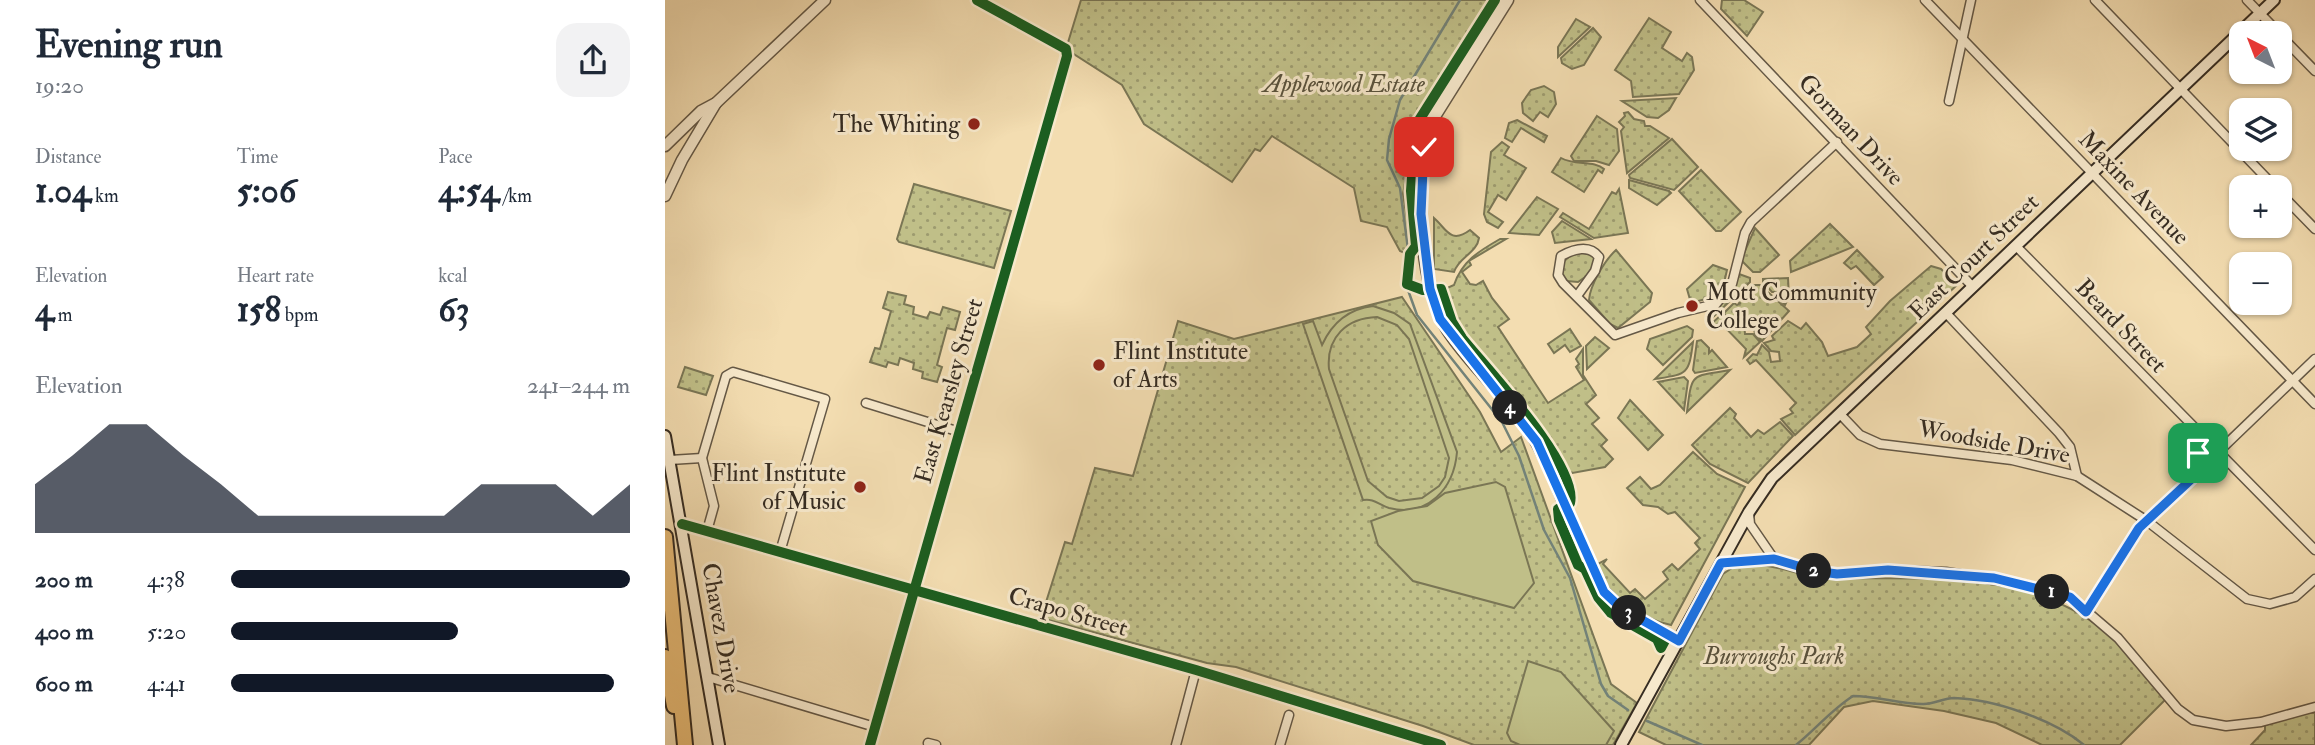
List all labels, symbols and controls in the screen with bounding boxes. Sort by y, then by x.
text: Evening run [35,21,223,69]
north arrow [2229,21,2293,84]
map controls [2229,21,2292,315]
button: share [556,23,630,97]
street label: Gorman Drive [1791,68,1911,192]
park label: Applewood Estate [1260,69,1426,100]
text: 19:20 [35,71,84,100]
button: layers [2229,98,2292,161]
place label: The Whiting [833,109,961,140]
marker: The Whiting [966,116,982,132]
pin [1394,117,1454,177]
street label: Maxine Avenue [2072,124,2196,252]
icon: check [1405,128,1443,166]
text: Distance [35,145,101,169]
text: Time [237,145,278,169]
text: Pace [438,145,472,169]
text: 1.04 [35,169,91,213]
text: 5:06 [237,169,296,213]
text: 4:54 [438,169,499,213]
button: + [2229,175,2292,238]
text: km [91,184,119,208]
text: /km [499,184,532,208]
street label: East Court Street [1902,187,2046,327]
button: − [2229,252,2292,315]
text: Elevation [35,264,107,288]
text: Heart rate [237,264,314,288]
text: kcal [438,264,467,288]
street label: Beard Street [2068,272,2174,380]
place label: Mott Community College [1706,277,1877,336]
text: 4 [35,288,54,332]
text: 158 [237,288,281,332]
text: 63 [438,288,469,332]
street label: East Kearsley Street [908,295,990,487]
marker: Mott Community College [1684,298,1700,314]
text: m [54,303,73,327]
text: bpm [281,303,319,327]
place label: Flint Institute of Arts [1113,336,1248,395]
marker: Flint Institute of Arts [1091,357,1107,373]
text: Elevation [35,371,123,400]
text: 241–244 m [527,371,630,400]
pin: 4 [1493,390,1527,426]
text: 4 [1504,395,1515,419]
street label: Woodside Drive [1915,413,2072,471]
pin [2168,423,2228,483]
icon: arrive [2179,434,2217,472]
place label: Flint Institute of Music [711,458,846,517]
marker: Flint Institute of Music [852,479,868,495]
pin: 2 [1797,554,1831,588]
text: 2 [1809,558,1818,582]
street label: Chavez Drive [694,561,748,695]
text: 200 m [35,565,93,594]
text: 4:38 [147,565,185,594]
pin: 1 [2035,574,2069,610]
text: 1 [2048,579,2055,603]
street label: Crapo Street [1005,580,1131,644]
pin: 3 [1611,596,1647,630]
text: 3 [1625,600,1632,624]
text: 400 m [35,617,94,646]
text: 5:20 [147,617,186,646]
park label: Burroughs Park [1703,641,1844,672]
text: 600 m [35,669,93,698]
text: 4:41 [147,669,186,698]

